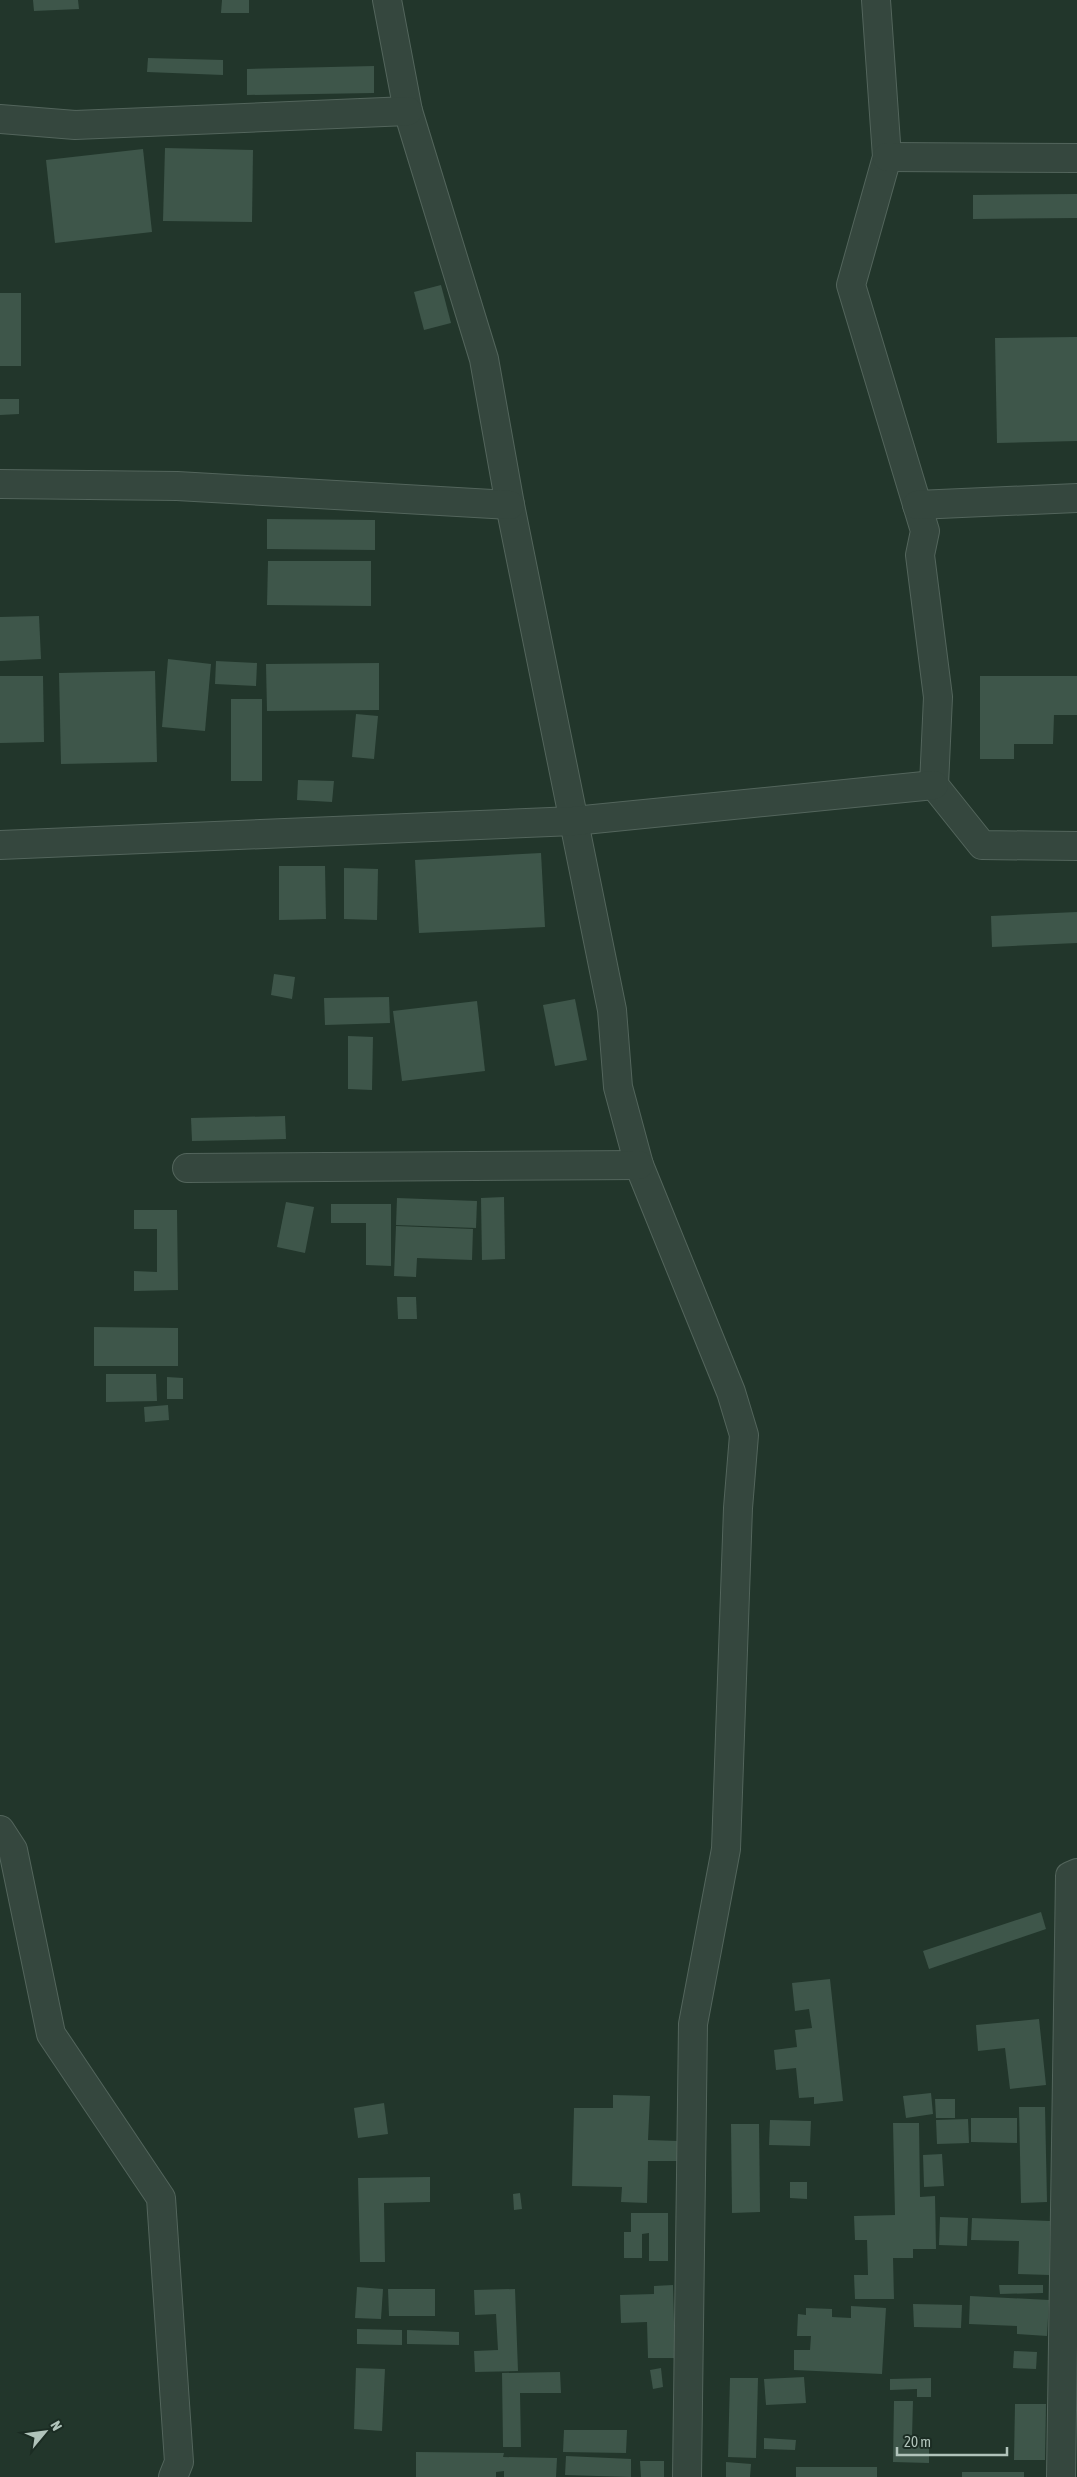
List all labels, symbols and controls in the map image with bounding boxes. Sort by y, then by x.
north arrow [20,2407,70,2457]
text: N [47,2418,65,2433]
scale bar [897,2424,1007,2456]
text: 20 m [904,2433,931,2450]

